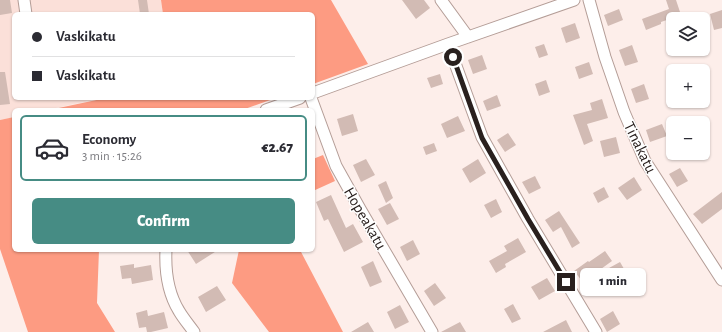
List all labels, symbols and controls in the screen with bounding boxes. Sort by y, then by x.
map controls [666,12,710,160]
button: layers [666,12,710,56]
text: Vaskikatu [56,29,116,44]
route start [444,48,462,66]
button: + [666,64,710,108]
text: Vaskikatu [56,68,116,83]
button: − [666,116,710,160]
street label: Tinakatu [621,119,659,176]
icon: car [34,130,70,166]
text: Economy [82,132,136,147]
text: €2.67 [262,140,293,155]
text: 3 min · 15:26 [82,150,142,163]
street label: Hopeakatu [341,185,389,252]
button: Confirm [32,198,295,244]
callout: 1 min [580,268,646,296]
route end [557,273,575,291]
text: 1 min [599,275,627,288]

